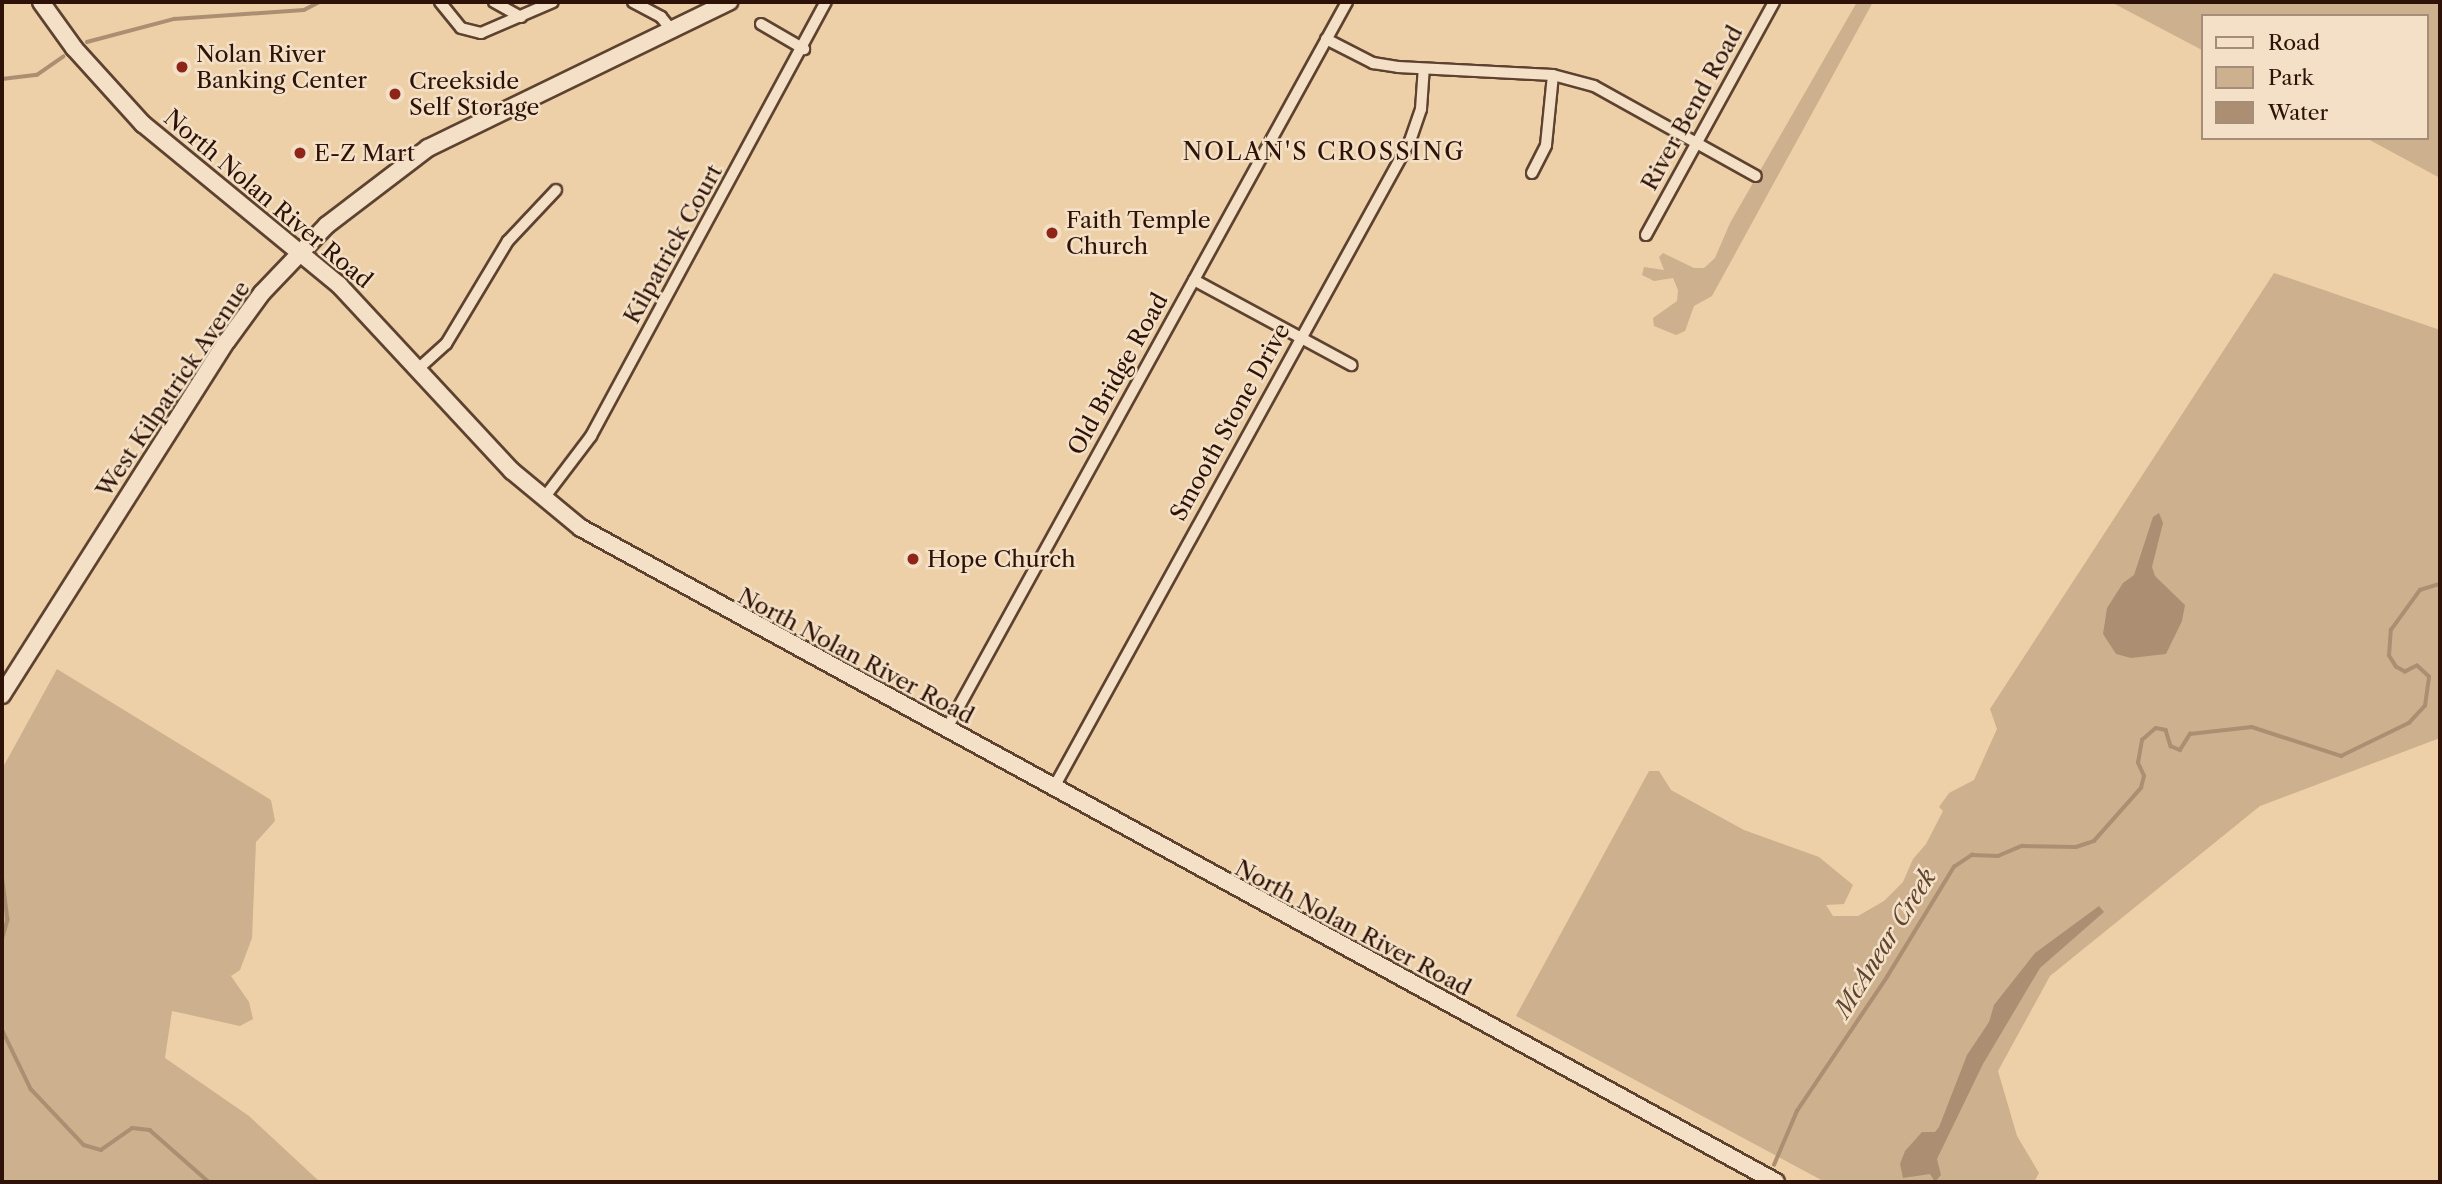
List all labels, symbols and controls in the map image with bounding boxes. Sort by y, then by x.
legend [2200,14,2428,140]
street label: River Bend Road [1635,21,1749,195]
text: Road [2268,30,2320,55]
place label: Nolan River Banking Center [196,40,367,94]
marker: Nolan River Banking Center [174,59,190,75]
text: Park [2268,65,2314,90]
place label: Creekside Self Storage [409,67,539,121]
marker: Creekside Self Storage [387,86,403,102]
text: Water [2268,100,2328,125]
street label: North Nolan River Road [158,104,378,294]
district label: NOLAN'S CROSSING [1184,138,1464,166]
place label: E-Z Mart [314,139,415,167]
marker: E-Z Mart [292,145,308,161]
street label: Kilpatrick Court [618,159,728,329]
place label: Faith Temple Church [1066,206,1211,260]
marker: Faith Temple Church [1044,225,1060,241]
street label: West Kilpatrick Avenue [90,275,256,503]
street label: Old Bridge Road [1062,288,1174,460]
street label: Smooth Stone Drive [1164,319,1296,525]
place label: Hope Church [927,545,1076,573]
marker: Hope Church [905,551,921,567]
street label: North Nolan River Road [733,582,979,730]
street label: North Nolan River Road [1230,854,1476,1002]
water label: McAnear Creek [1828,864,1942,1022]

